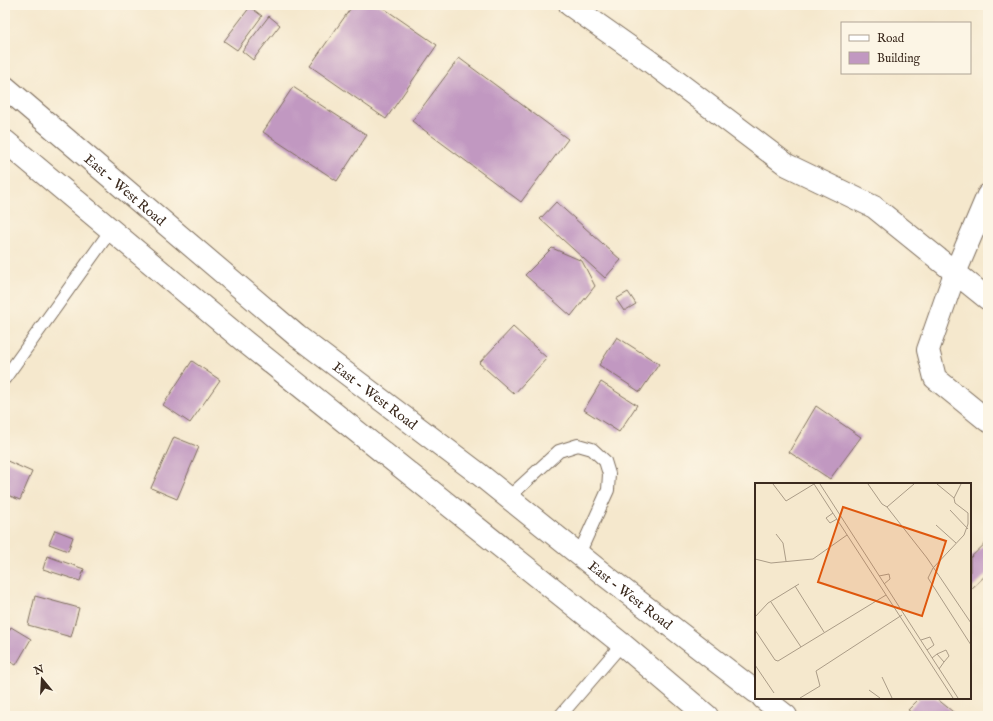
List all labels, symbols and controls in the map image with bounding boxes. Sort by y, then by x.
legend [841,22,971,74]
text: Road [877,31,905,46]
text: Building [877,51,921,66]
street label: East - West Road [80,150,170,230]
street label: East - West Road [329,358,421,434]
inset map [755,483,971,699]
street label: East - West Road [584,557,676,634]
north arrow [22,659,62,699]
text: N [32,662,46,679]

